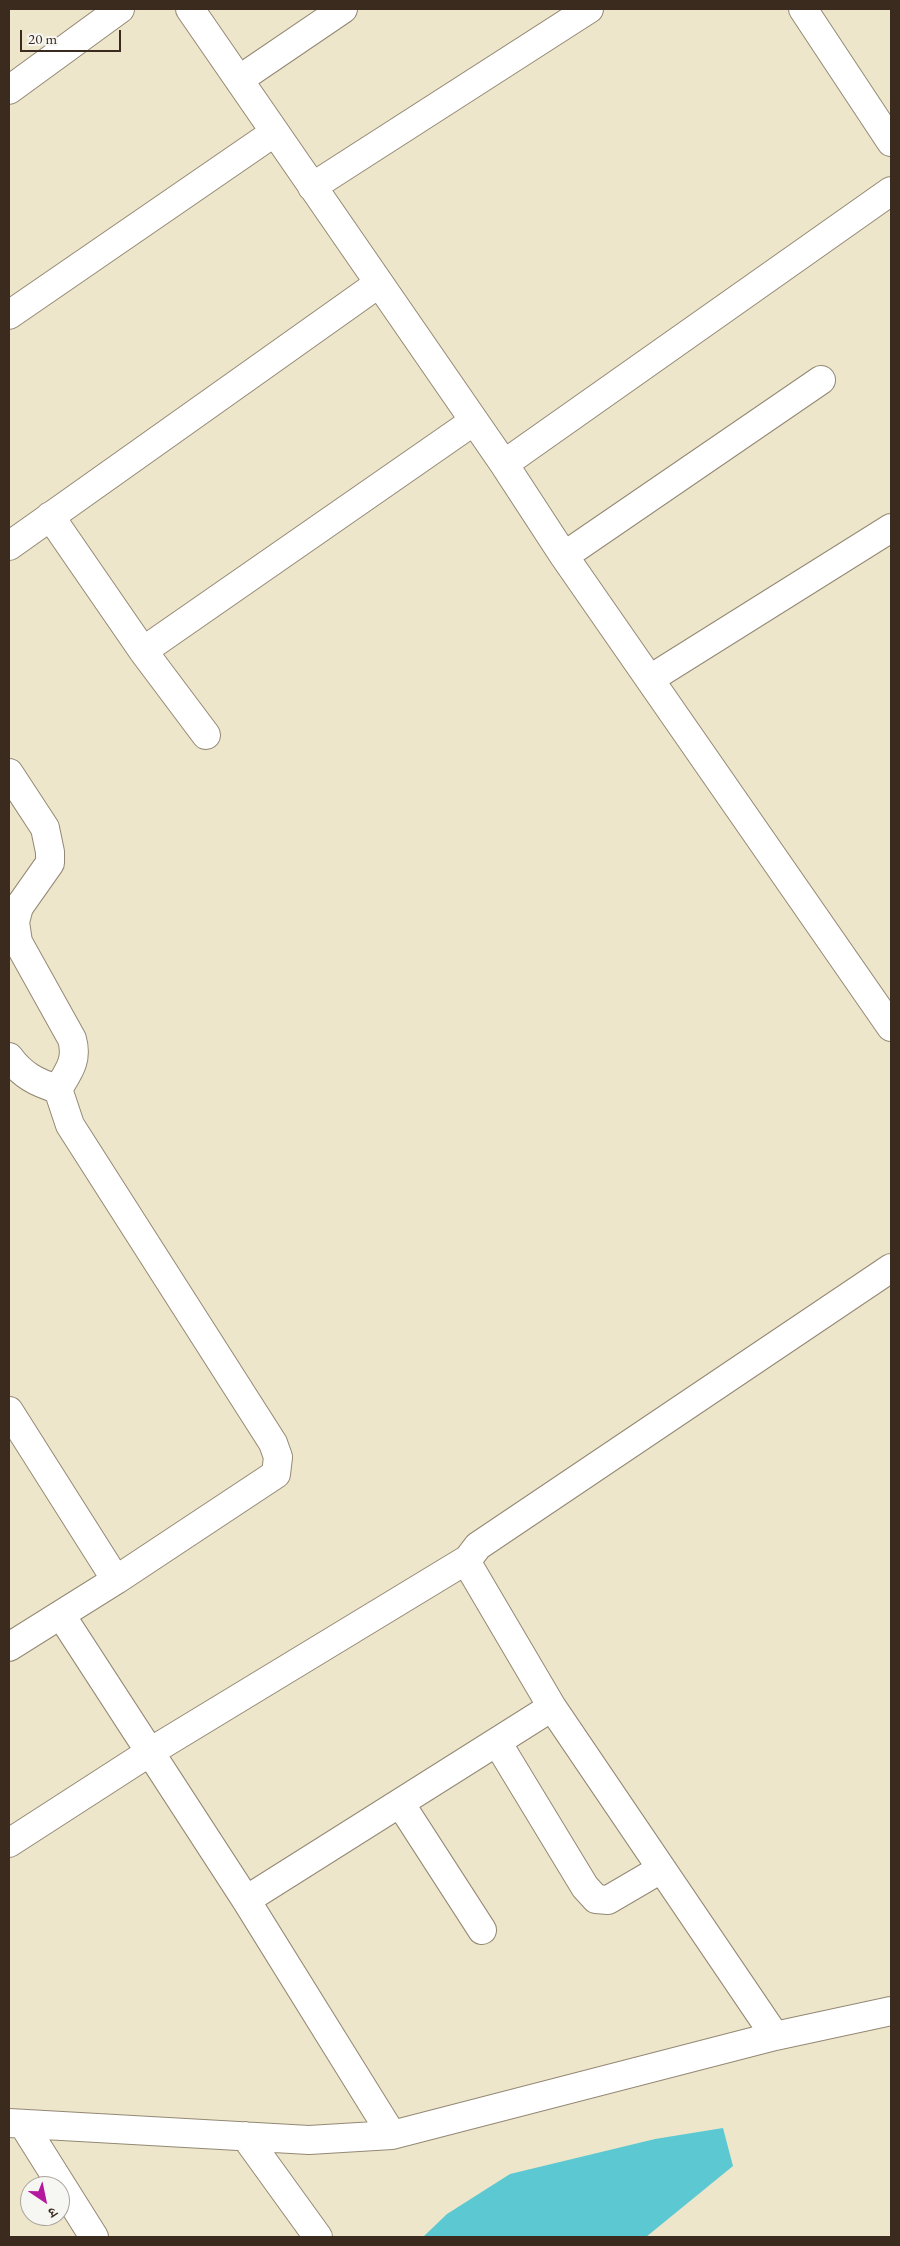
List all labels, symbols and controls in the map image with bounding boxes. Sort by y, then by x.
scale bar [22,20,124,52]
text: 20 m [28,29,57,48]
north arrow [20,2176,70,2226]
text: उ [45,2203,61,2222]

